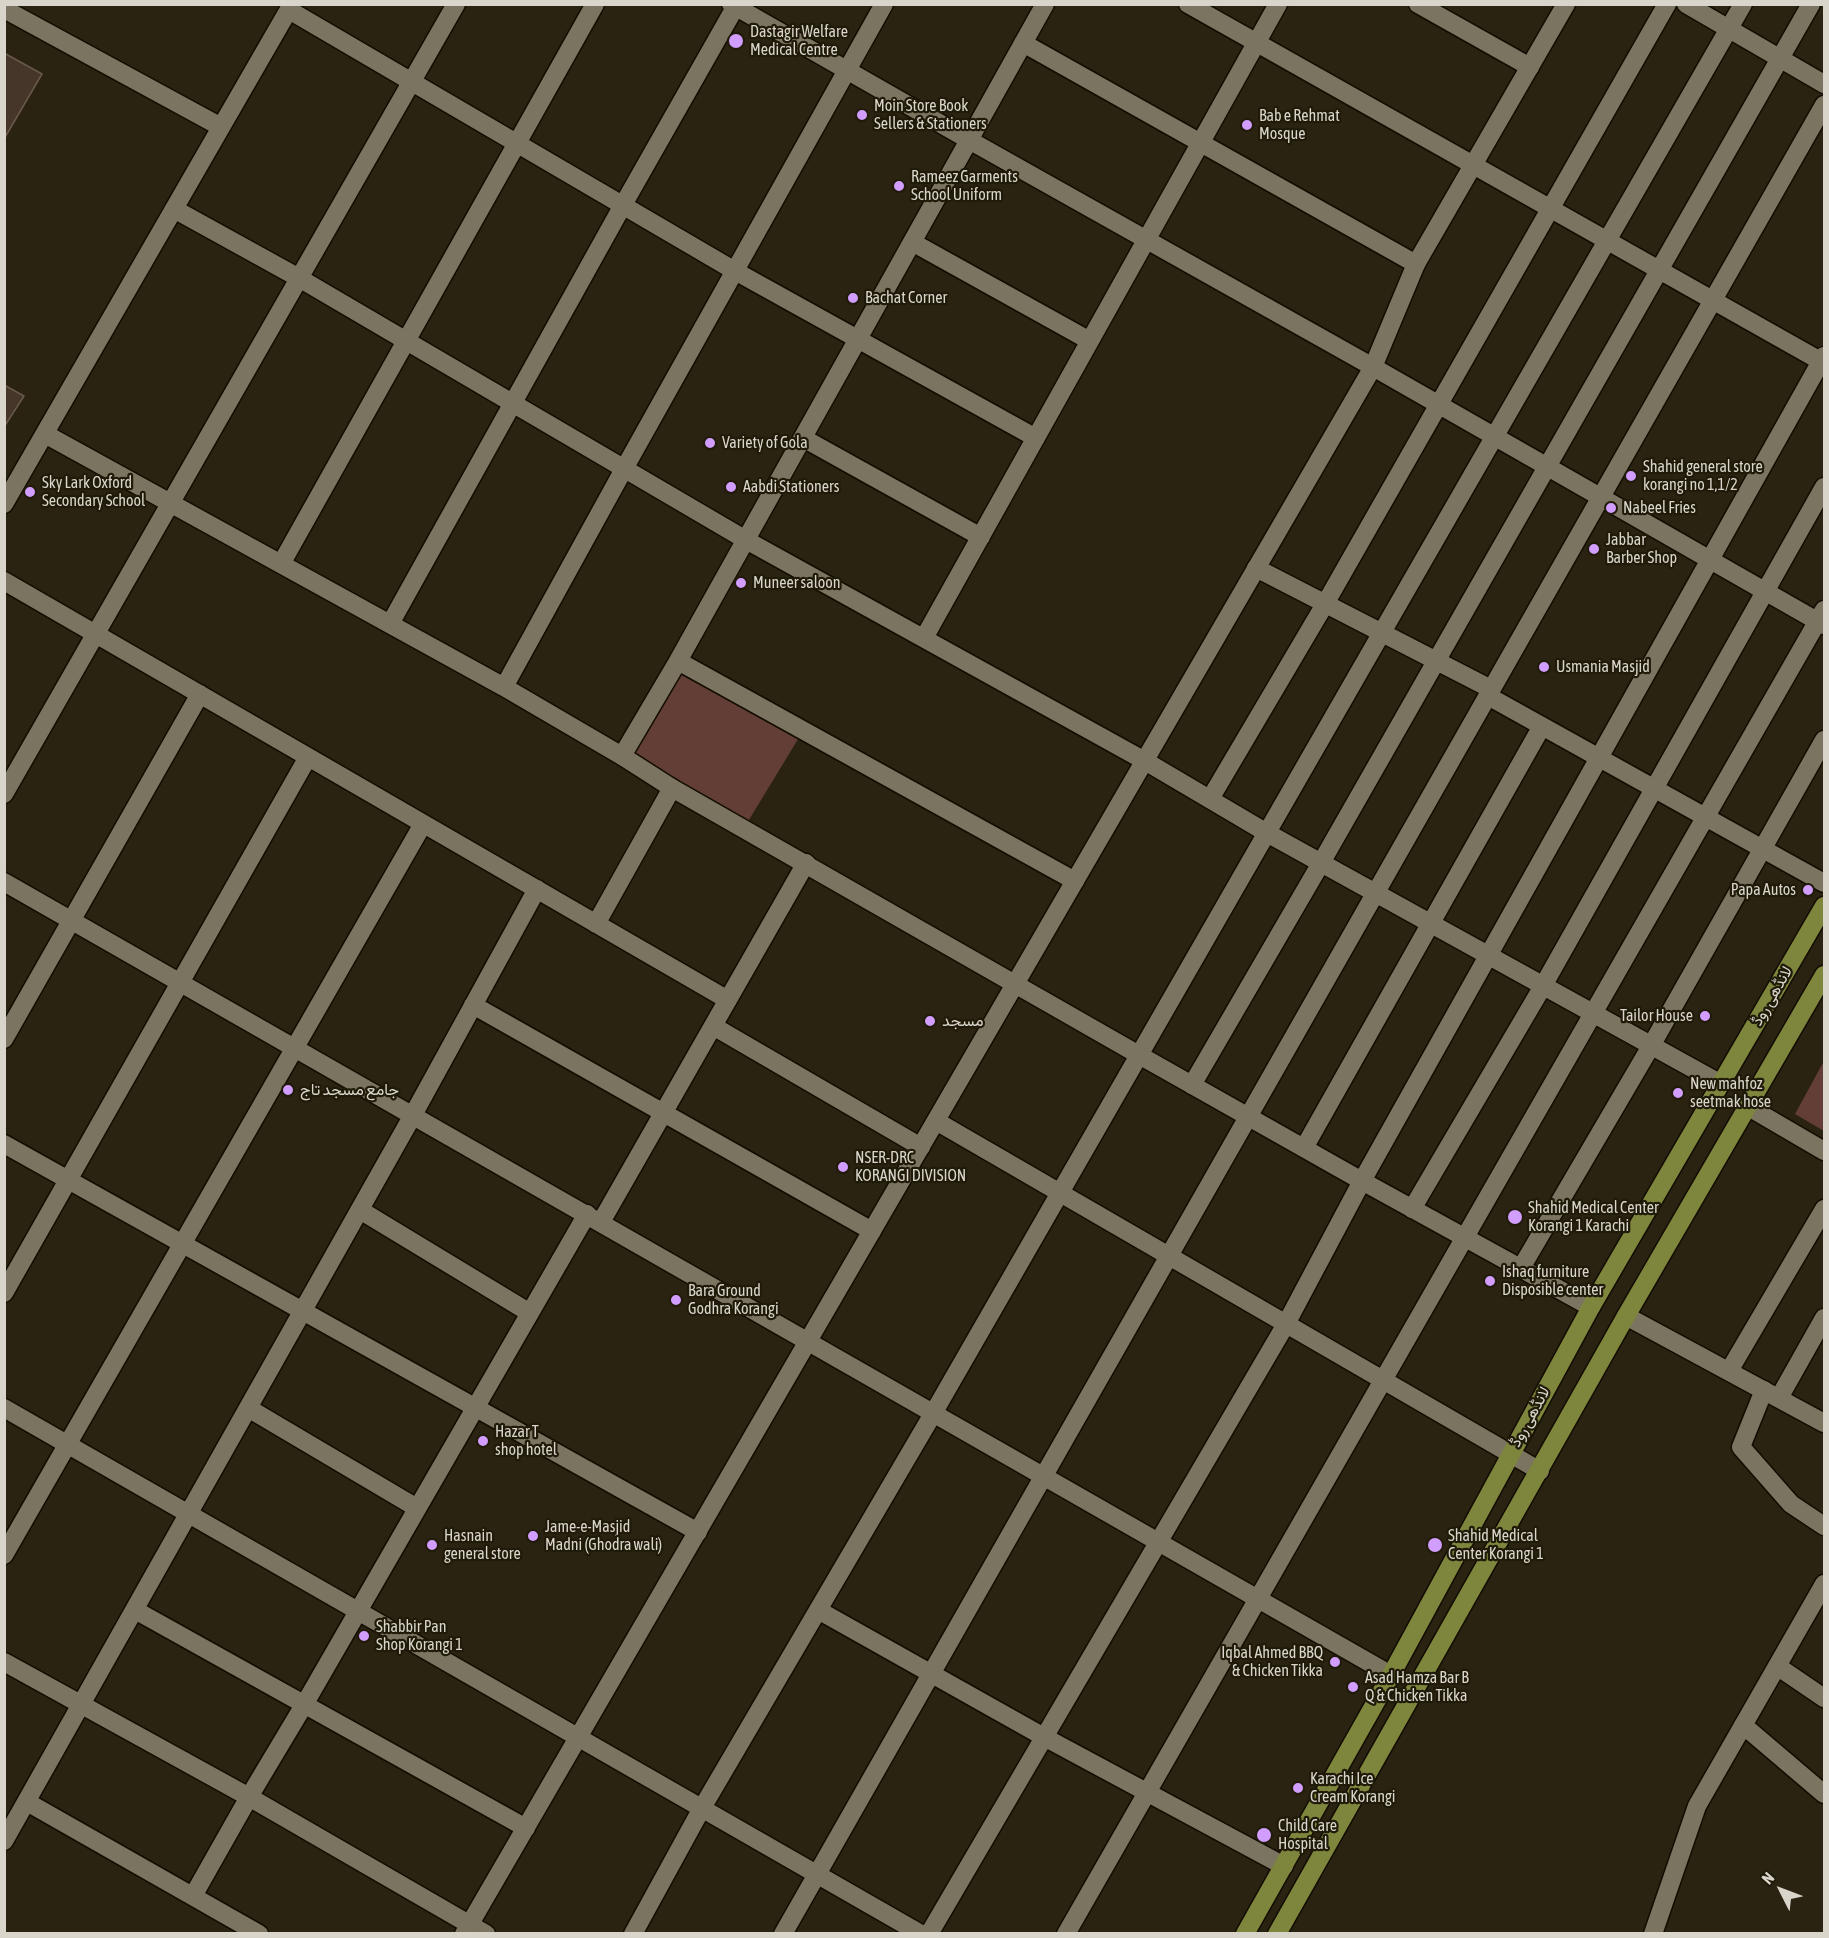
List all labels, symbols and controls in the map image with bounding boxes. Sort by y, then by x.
place label: Dastagir Welfare Medical Centre [750,22,848,60]
marker: Dastagir Welfare Medical Centre [727,32,745,50]
place label: Moin Store Book Sellers & Stationers [874,96,987,134]
place label: Bab e Rehmat Mosque [1259,106,1340,144]
marker: Moin Store Book Sellers & Stationers [855,108,869,122]
marker: Bab e Rehmat Mosque [1240,118,1254,132]
place label: Rameez Garments School Uniform [911,167,1018,205]
marker: Rameez Garments School Uniform [892,179,906,193]
place label: Bachat Corner [865,288,947,308]
marker: Bachat Corner [846,291,860,305]
place label: Variety of Gola [722,433,808,453]
marker: Variety of Gola [703,436,717,450]
place label: Shahid general store korangi no 1,1/2 [1643,457,1763,495]
marker: Shahid general store korangi no 1,1/2 [1624,469,1638,483]
place label: Sky Lark Oxford Secondary School [42,473,145,511]
place label: Aabdi Stationers [743,477,839,497]
marker: Aabdi Stationers [724,480,738,494]
marker: Sky Lark Oxford Secondary School [23,485,37,499]
place label: Nabeel Fries [1623,498,1696,518]
marker: Nabeel Fries [1604,501,1618,515]
place label: Jabbar Barber Shop [1606,530,1677,568]
marker: Jabbar Barber Shop [1587,542,1601,556]
place label: Muneer saloon [753,573,841,593]
marker: Muneer saloon [734,576,748,590]
place label: Usmania Masjid [1556,657,1650,677]
marker: Usmania Masjid [1537,660,1551,674]
place label: Papa Autos [1731,880,1796,900]
marker: Papa Autos [1801,883,1815,897]
street label: لانڈھی روڈ [1747,963,1797,1029]
place label: Tailor House [1620,1006,1693,1026]
marker: Tailor House [1698,1009,1712,1023]
place label: مسجد [942,1011,983,1031]
marker: مسجد [923,1014,937,1028]
place label: New mahfoz seetmak hose [1690,1074,1771,1112]
place label: جامع مسجد تاج [300,1080,399,1100]
marker: جامع مسجد تاج [281,1083,295,1097]
marker: New mahfoz seetmak hose [1671,1086,1685,1100]
place label: NSER-DRC KORANGI DIVISION [855,1148,966,1186]
marker: NSER-DRC KORANGI DIVISION [836,1160,850,1174]
place label: Shahid Medical Center Korangi 1 Karachi [1528,1198,1659,1236]
marker: Shahid Medical Center Korangi 1 Karachi [1506,1208,1524,1226]
place label: Ishaq furniture Disposible center [1502,1262,1603,1300]
marker: Ishaq furniture Disposible center [1483,1274,1497,1288]
place label: Bara Ground Godhra Korangi [688,1281,779,1319]
marker: Bara Ground Godhra Korangi [669,1293,683,1307]
street label: لانڈھی روڈ [1506,1384,1554,1450]
place label: Hazar T shop hotel [495,1422,557,1460]
marker: Hazar T shop hotel [476,1434,490,1448]
place label: Jame-e-Masjid Madni (Ghodra wali) [545,1517,662,1555]
place label: Hasnain general store [444,1526,521,1564]
place label: Shahid Medical Center Korangi 1 [1448,1526,1544,1564]
marker: Jame-e-Masjid Madni (Ghodra wali) [526,1529,540,1543]
marker: Shahid Medical Center Korangi 1 [1426,1536,1444,1554]
marker: Hasnain general store [425,1538,439,1552]
place label: Shabbir Pan Shop Korangi 1 [376,1617,463,1655]
marker: Shabbir Pan Shop Korangi 1 [357,1629,371,1643]
place label: Iqbal Ahmed BBQ & Chicken Tikka [1221,1643,1323,1681]
marker: Iqbal Ahmed BBQ & Chicken Tikka [1328,1655,1342,1669]
place label: Asad Hamza Bar B Q & Chicken Tikka [1365,1668,1469,1706]
marker: Asad Hamza Bar B Q & Chicken Tikka [1346,1680,1360,1694]
place label: Karachi Ice Cream Korangi [1310,1769,1396,1807]
marker: Karachi Ice Cream Korangi [1291,1781,1305,1795]
place label: Child Care Hospital [1278,1816,1337,1854]
marker: Child Care Hospital [1255,1826,1273,1844]
north arrow [1751,1860,1811,1920]
text: N [1758,1868,1777,1887]

